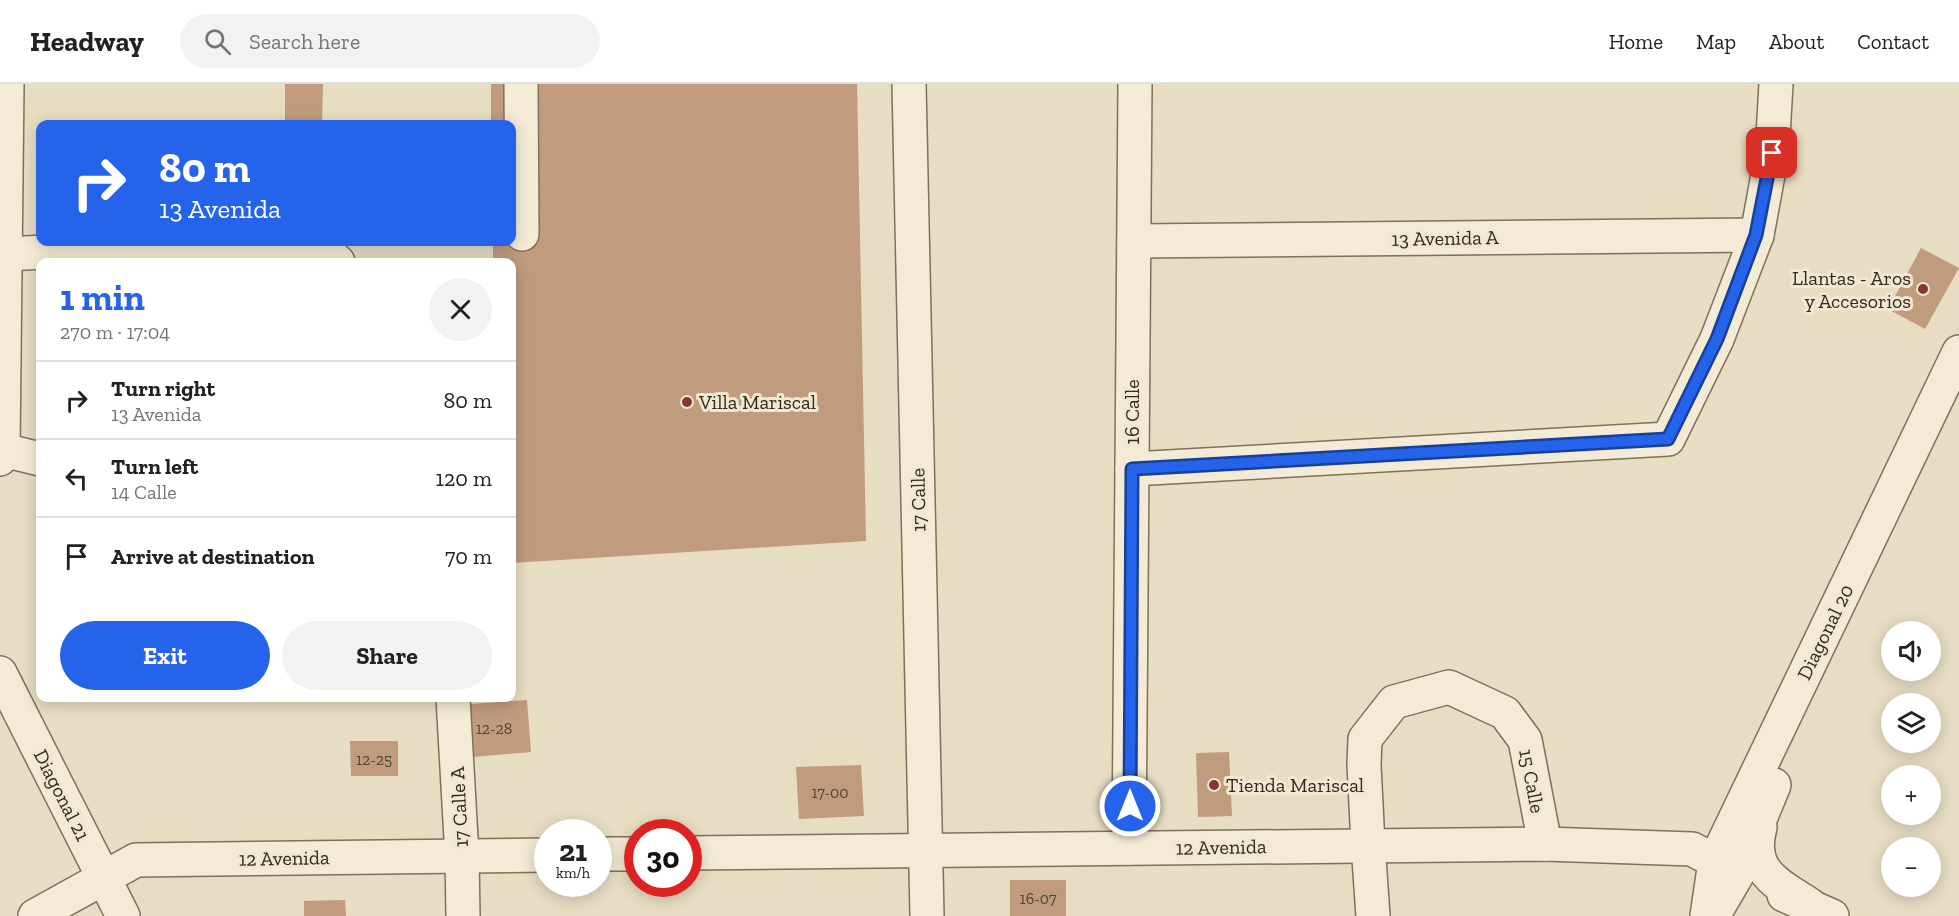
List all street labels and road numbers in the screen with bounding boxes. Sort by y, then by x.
street label: 13 Avenida A [1391,225,1500,251]
street label: 16 Calle [1120,379,1144,445]
street label: 17 Calle [905,468,931,532]
street label: Diagonal 20 [1792,580,1858,684]
street label: Diagonal 21 [29,745,95,845]
street label: 15 Calle [1514,747,1550,815]
street label: 17 Calle A [445,765,473,848]
street label: 12 Avenida [1175,834,1267,860]
street label: 12 Avenida [238,845,330,871]

